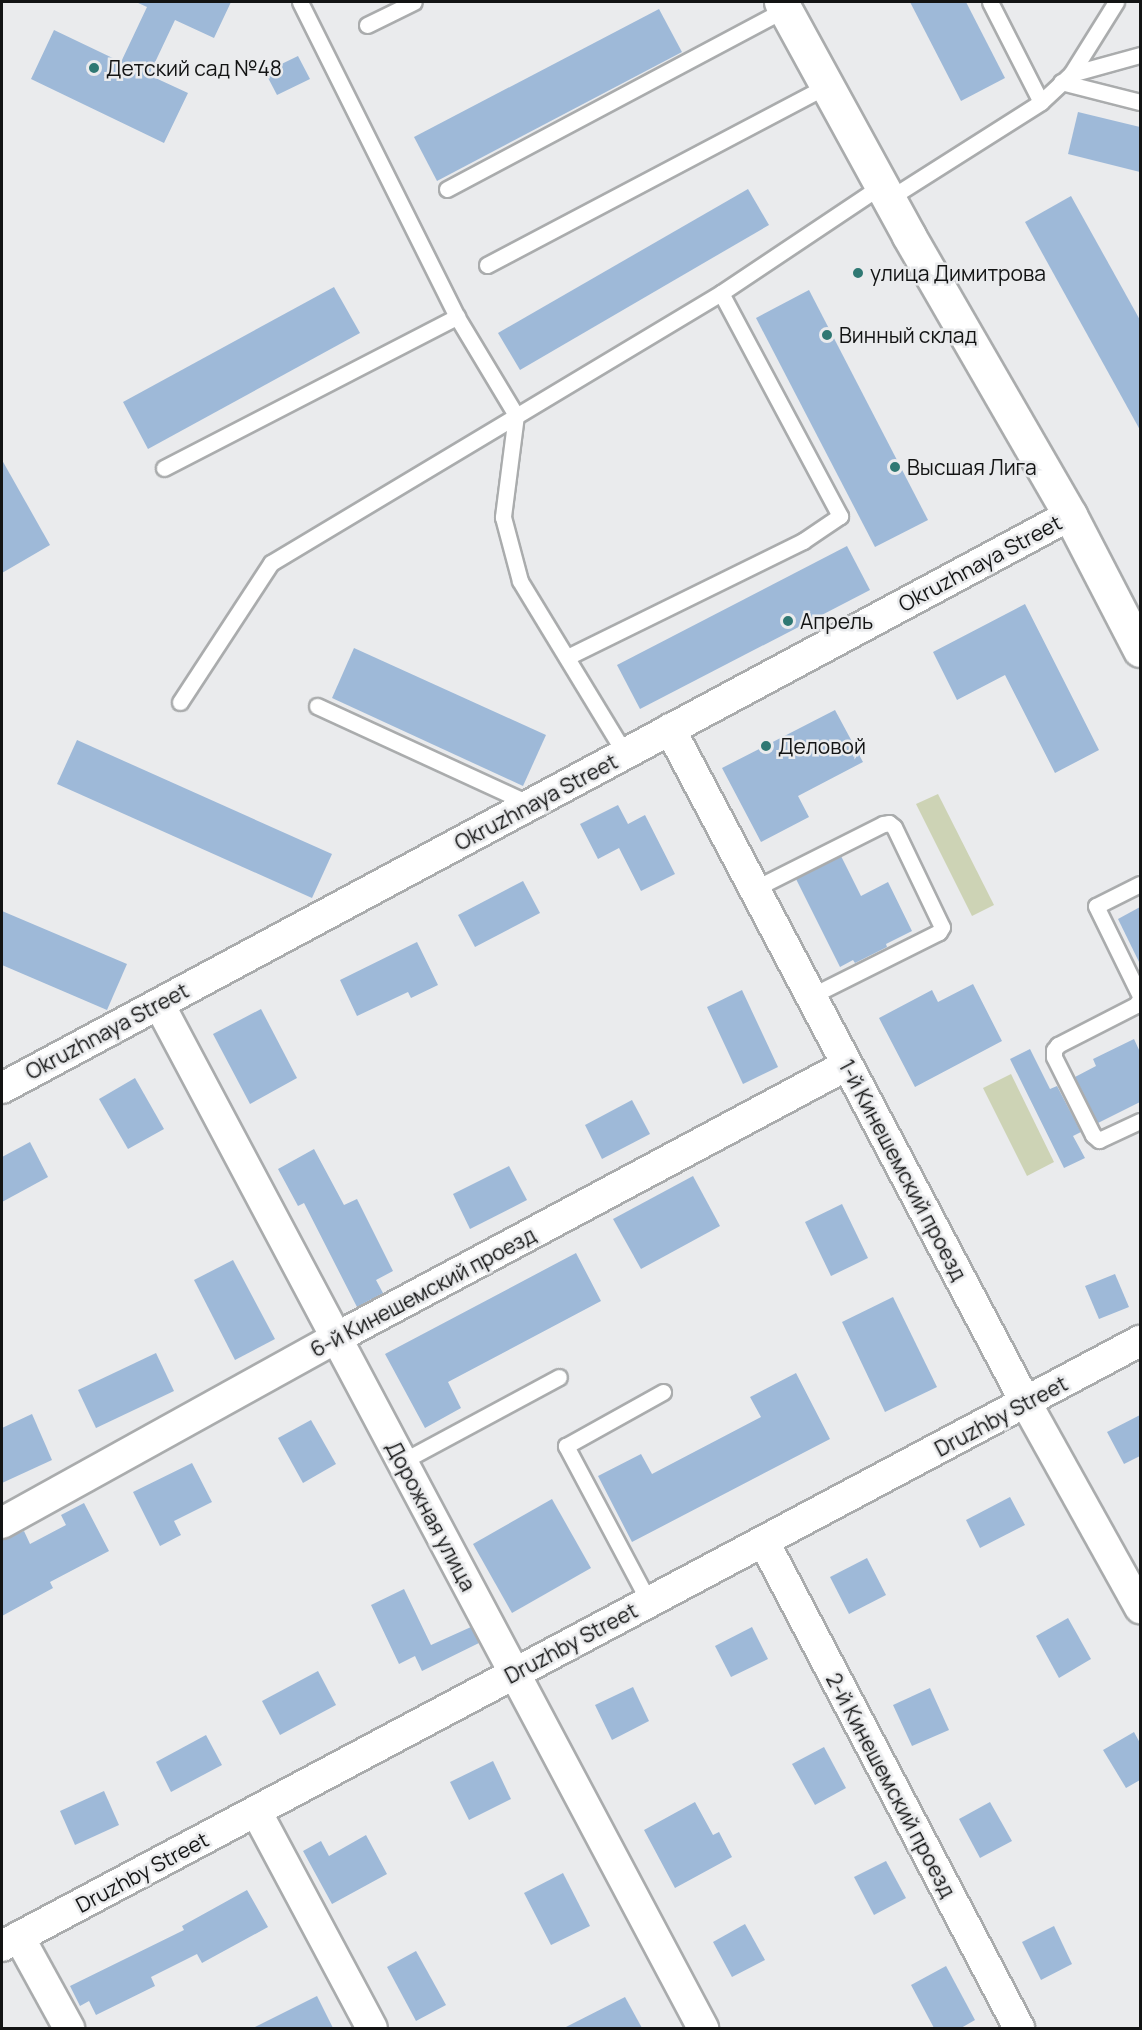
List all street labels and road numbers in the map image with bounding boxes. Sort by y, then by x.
street label: Okruzhnaya Street [894,509,1066,617]
street label: Okruzhnaya Street [450,748,622,856]
street label: Okruzhnaya Street [21,977,193,1085]
street label: 1-й Кинешемский проезд [834,1055,972,1285]
street label: 6-й Кинешемский проезд [306,1222,540,1362]
street label: Druzhby Street [930,1370,1072,1462]
street label: Дорожная улица [381,1437,481,1595]
street label: Druzhby Street [500,1597,642,1689]
street label: 2-й Кинешемский проезд [821,1669,961,1901]
street label: Druzhby Street [71,1826,213,1918]

